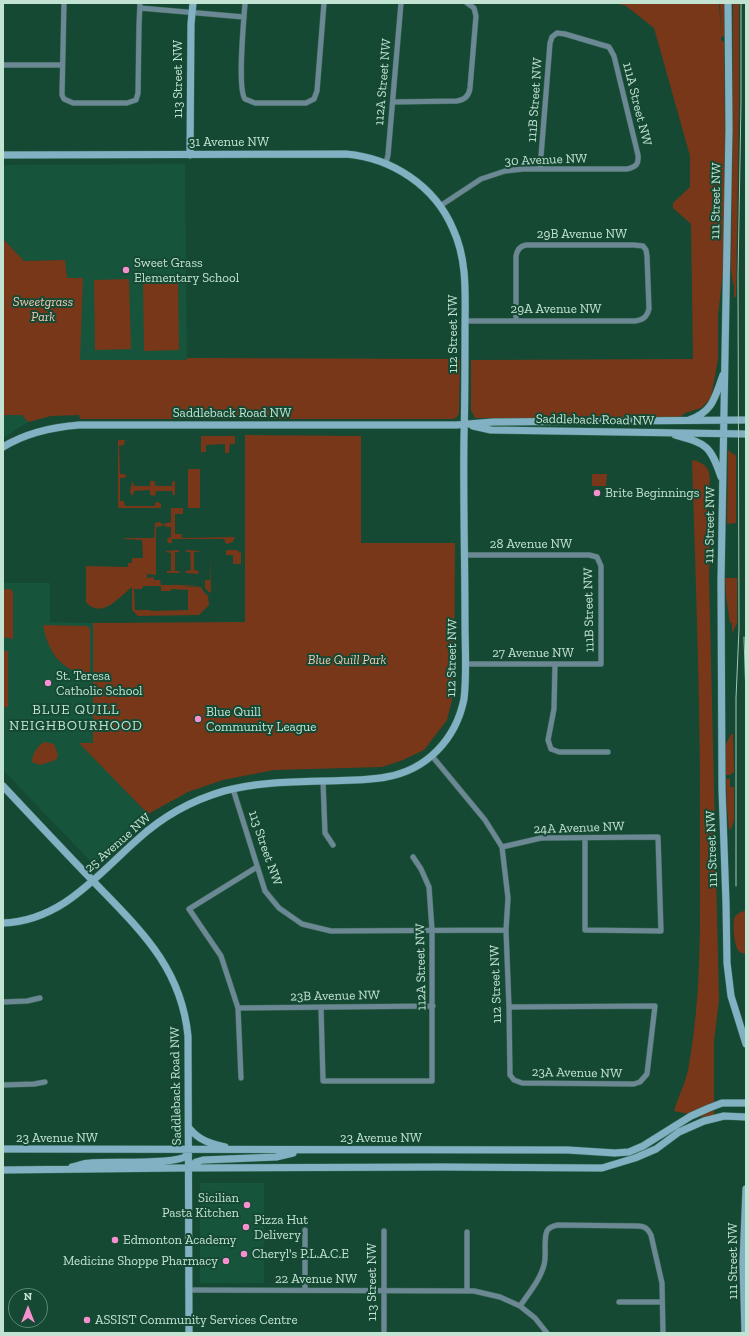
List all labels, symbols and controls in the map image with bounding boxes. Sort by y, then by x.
street label: 112A Street NW [371,38,395,126]
street label: 113 Street NW [170,40,186,118]
street label: 111B Street NW [524,57,546,143]
street label: 111A Street NW [619,61,655,147]
street label: 31 Avenue NW [189,134,269,150]
street label: 30 Avenue NW [504,151,588,169]
street label: 111 Street NW [708,162,724,240]
street label: 29B Avenue NW [537,226,627,242]
place label: Sweet Grass Elementary School [134,255,239,286]
marker: Sweet Grass Elementary School [121,265,131,275]
park label: Sweetgrass Park [13,294,73,325]
street label: 112 Street NW [445,295,461,373]
street label: 29A Avenue NW [511,301,601,317]
street label: Saddleback Road NW [173,405,291,421]
street label: Saddleback Road NW [536,411,654,429]
place label: Brite Beginnings [605,485,699,501]
street label: 111 Street NW [702,486,718,564]
marker: Brite Beginnings [592,488,602,498]
street label: 28 Avenue NW [490,536,572,552]
street label: 111B Street NW [580,567,598,653]
street label: 112 Street NW [444,619,460,697]
street label: 27 Avenue NW [492,645,574,661]
park label: Blue Quill Park [308,652,386,668]
place label: St. Teresa Catholic School [56,668,143,699]
marker: St. Teresa Catholic School [43,678,53,688]
district label: BLUE QUILL NEIGHBOURHOOD [9,702,143,734]
place label: Blue Quill Community League [206,704,316,735]
marker: Blue Quill Community League [193,714,203,724]
street label: 113 Street NW [245,808,285,888]
street label: 25 Avenue NW [82,810,154,876]
street label: 111 Street NW [703,810,721,888]
street label: 24A Avenue NW [533,819,625,837]
street label: 112A Street NW [412,923,430,1011]
street label: 112 Street NW [487,944,505,1024]
street label: 23B Avenue NW [290,987,380,1005]
street label: Saddleback Road NW [167,1027,185,1145]
street label: 23A Avenue NW [532,1064,622,1082]
street label: 23 Avenue NW [16,1130,98,1146]
street label: 23 Avenue NW [340,1130,422,1146]
place label: Sicilian Pasta Kitchen [162,1190,239,1221]
marker: Sicilian Pasta Kitchen [242,1200,252,1210]
place label: Pizza Hut Delivery [254,1212,308,1243]
marker: Pizza Hut Delivery [241,1222,251,1232]
street label: 111 Street NW [725,1223,741,1299]
place label: Edmonton Academy [123,1232,236,1248]
marker: Edmonton Academy [110,1235,120,1245]
street label: 113 Street NW [364,1243,380,1321]
place label: Cheryl's P.L.A.C.E [252,1246,349,1262]
marker: Cheryl's P.L.A.C.E [239,1249,249,1259]
place label: Medicine Shoppe Pharmacy [63,1253,218,1269]
marker: Medicine Shoppe Pharmacy [221,1256,231,1266]
street label: 22 Avenue NW [275,1271,357,1287]
north arrow [8,1288,48,1328]
text: N [24,1290,32,1303]
place label: ASSIST Community Services Centre [95,1312,298,1328]
marker: ASSIST Community Services Centre [82,1315,92,1325]

